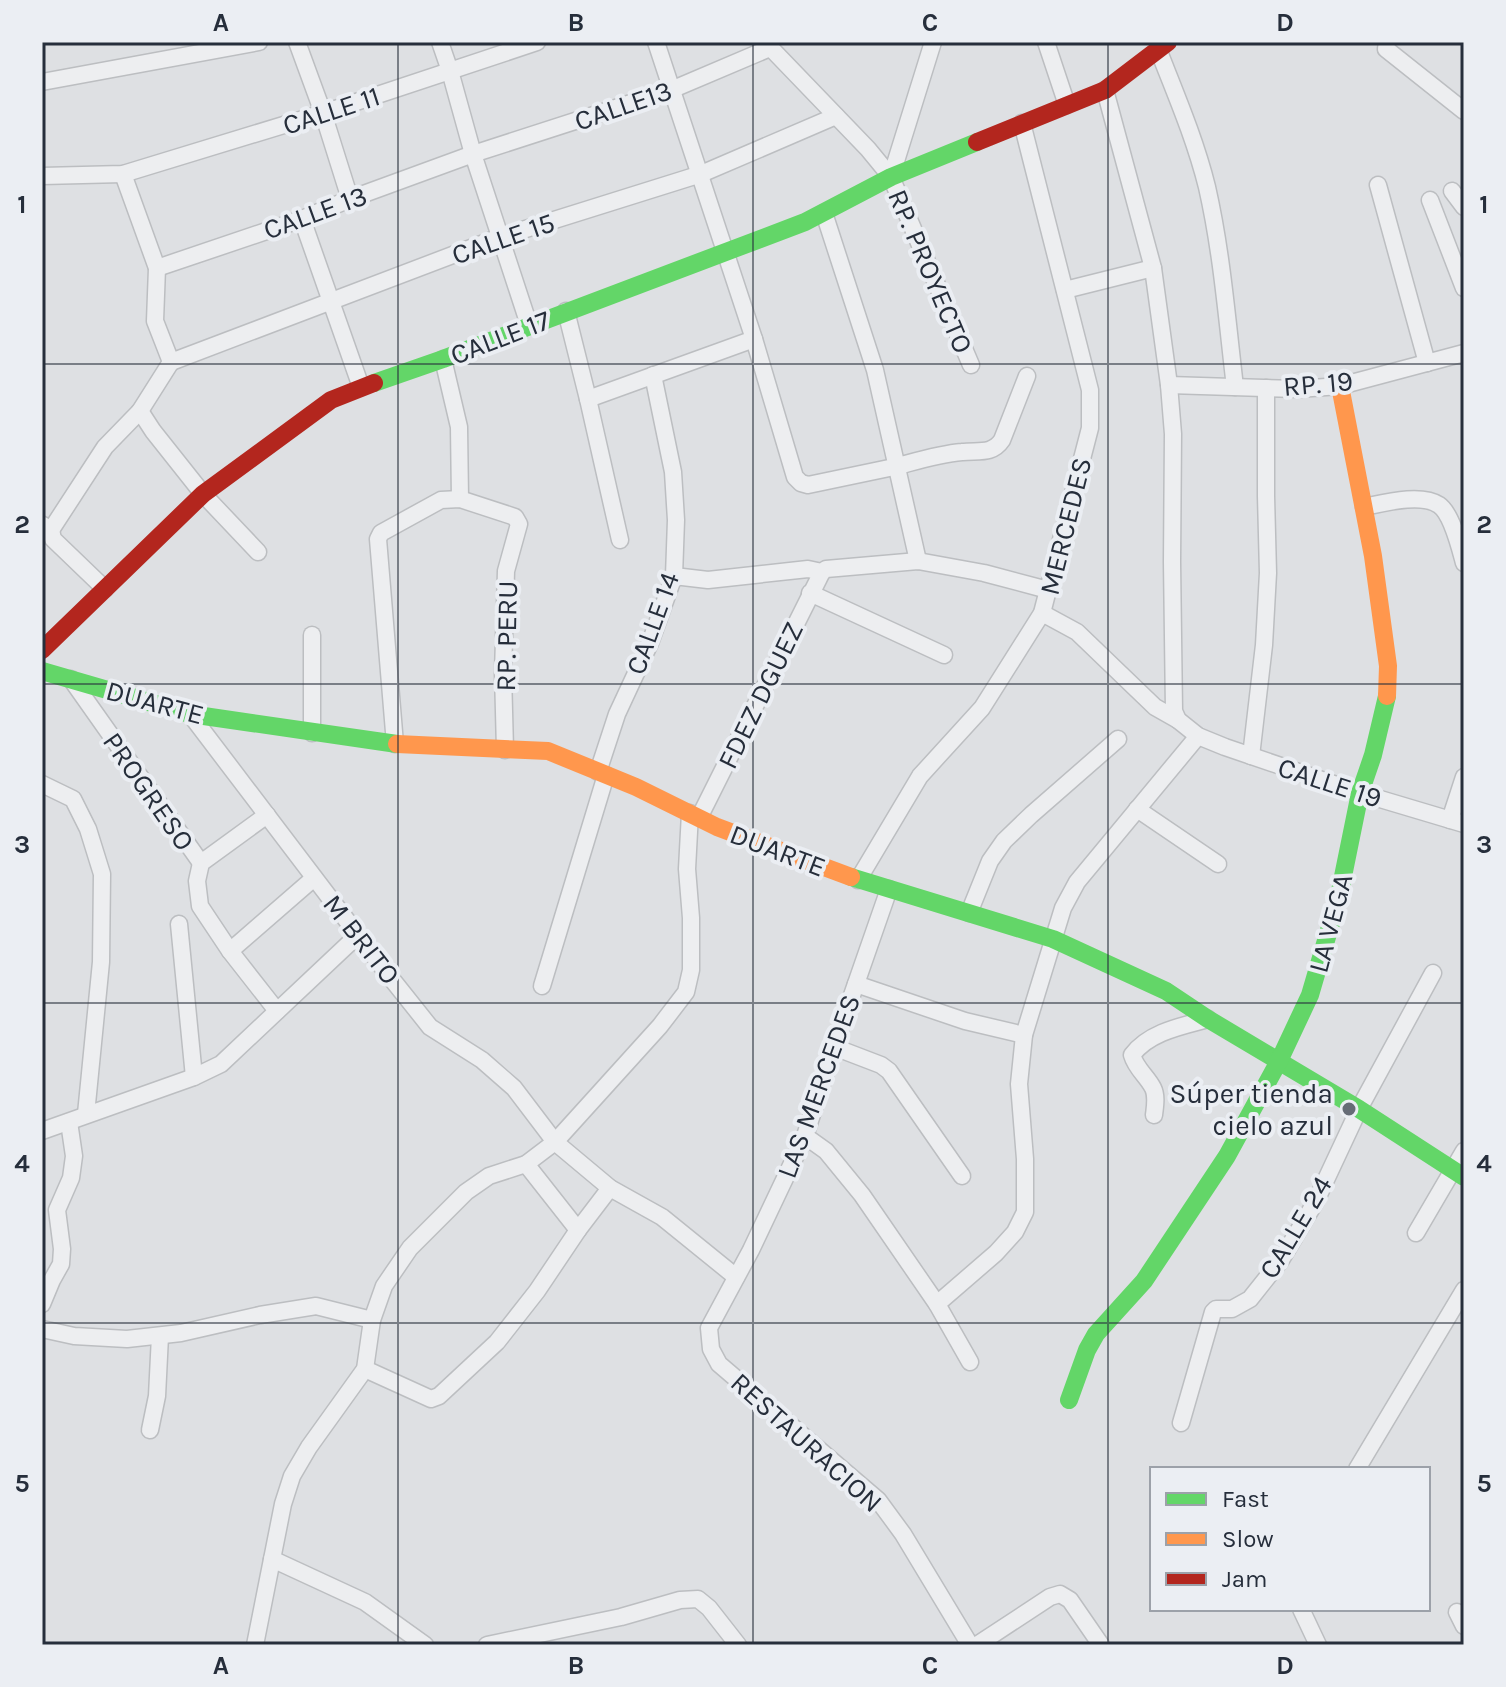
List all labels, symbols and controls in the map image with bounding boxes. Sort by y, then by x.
text: A [213,7,229,38]
text: B [568,7,584,38]
text: C [922,7,938,38]
text: D [1276,7,1294,38]
street label: CALLE13 [570,73,676,138]
street label: CALLE 11 [278,79,384,142]
street label: CALLE 13 [259,179,371,246]
street label: RP. PROYECTO [881,184,980,358]
text: 1 [17,189,27,220]
text: 1 [1479,189,1489,220]
street label: CALLE 15 [447,205,559,271]
street label: CALLE 17 [446,303,555,372]
street label: RP. 19 [1282,364,1354,403]
street label: MERCEDES [1032,454,1099,598]
text: 2 [14,509,30,540]
text: 2 [1476,509,1492,540]
street label: CALLE 14 [619,567,686,679]
street label: RP. PERU [489,580,524,692]
street label: FDEZ DGUEZ [711,616,810,774]
street label: DUARTE [102,674,207,731]
street label: PROGRESO [96,726,201,857]
street label: CALLE 19 [1274,750,1386,815]
street label: DUARTE [725,817,830,884]
text: 3 [14,829,30,860]
text: 3 [1476,829,1492,860]
street label: LA VEGA [1301,870,1360,976]
street label: M BRITO [316,888,407,991]
street label: LAS MERCEDES [770,990,867,1183]
place label: Súper tienda cielo azul [1169,1077,1333,1142]
marker: Súper tienda cielo azul [1340,1100,1358,1118]
text: 4 [14,1148,30,1179]
text: 4 [1476,1148,1492,1179]
street label: CALLE 24 [1252,1170,1339,1284]
street label: RESTAURACION [724,1366,889,1519]
legend [1150,1467,1430,1611]
text: 5 [14,1468,30,1499]
text: 5 [1476,1468,1492,1499]
text: Fast [1222,1485,1269,1513]
text: Slow [1222,1525,1274,1553]
text: Jam [1222,1565,1267,1593]
text: A [213,1650,229,1681]
text: B [568,1650,584,1681]
text: C [922,1650,938,1681]
text: D [1276,1650,1294,1681]

